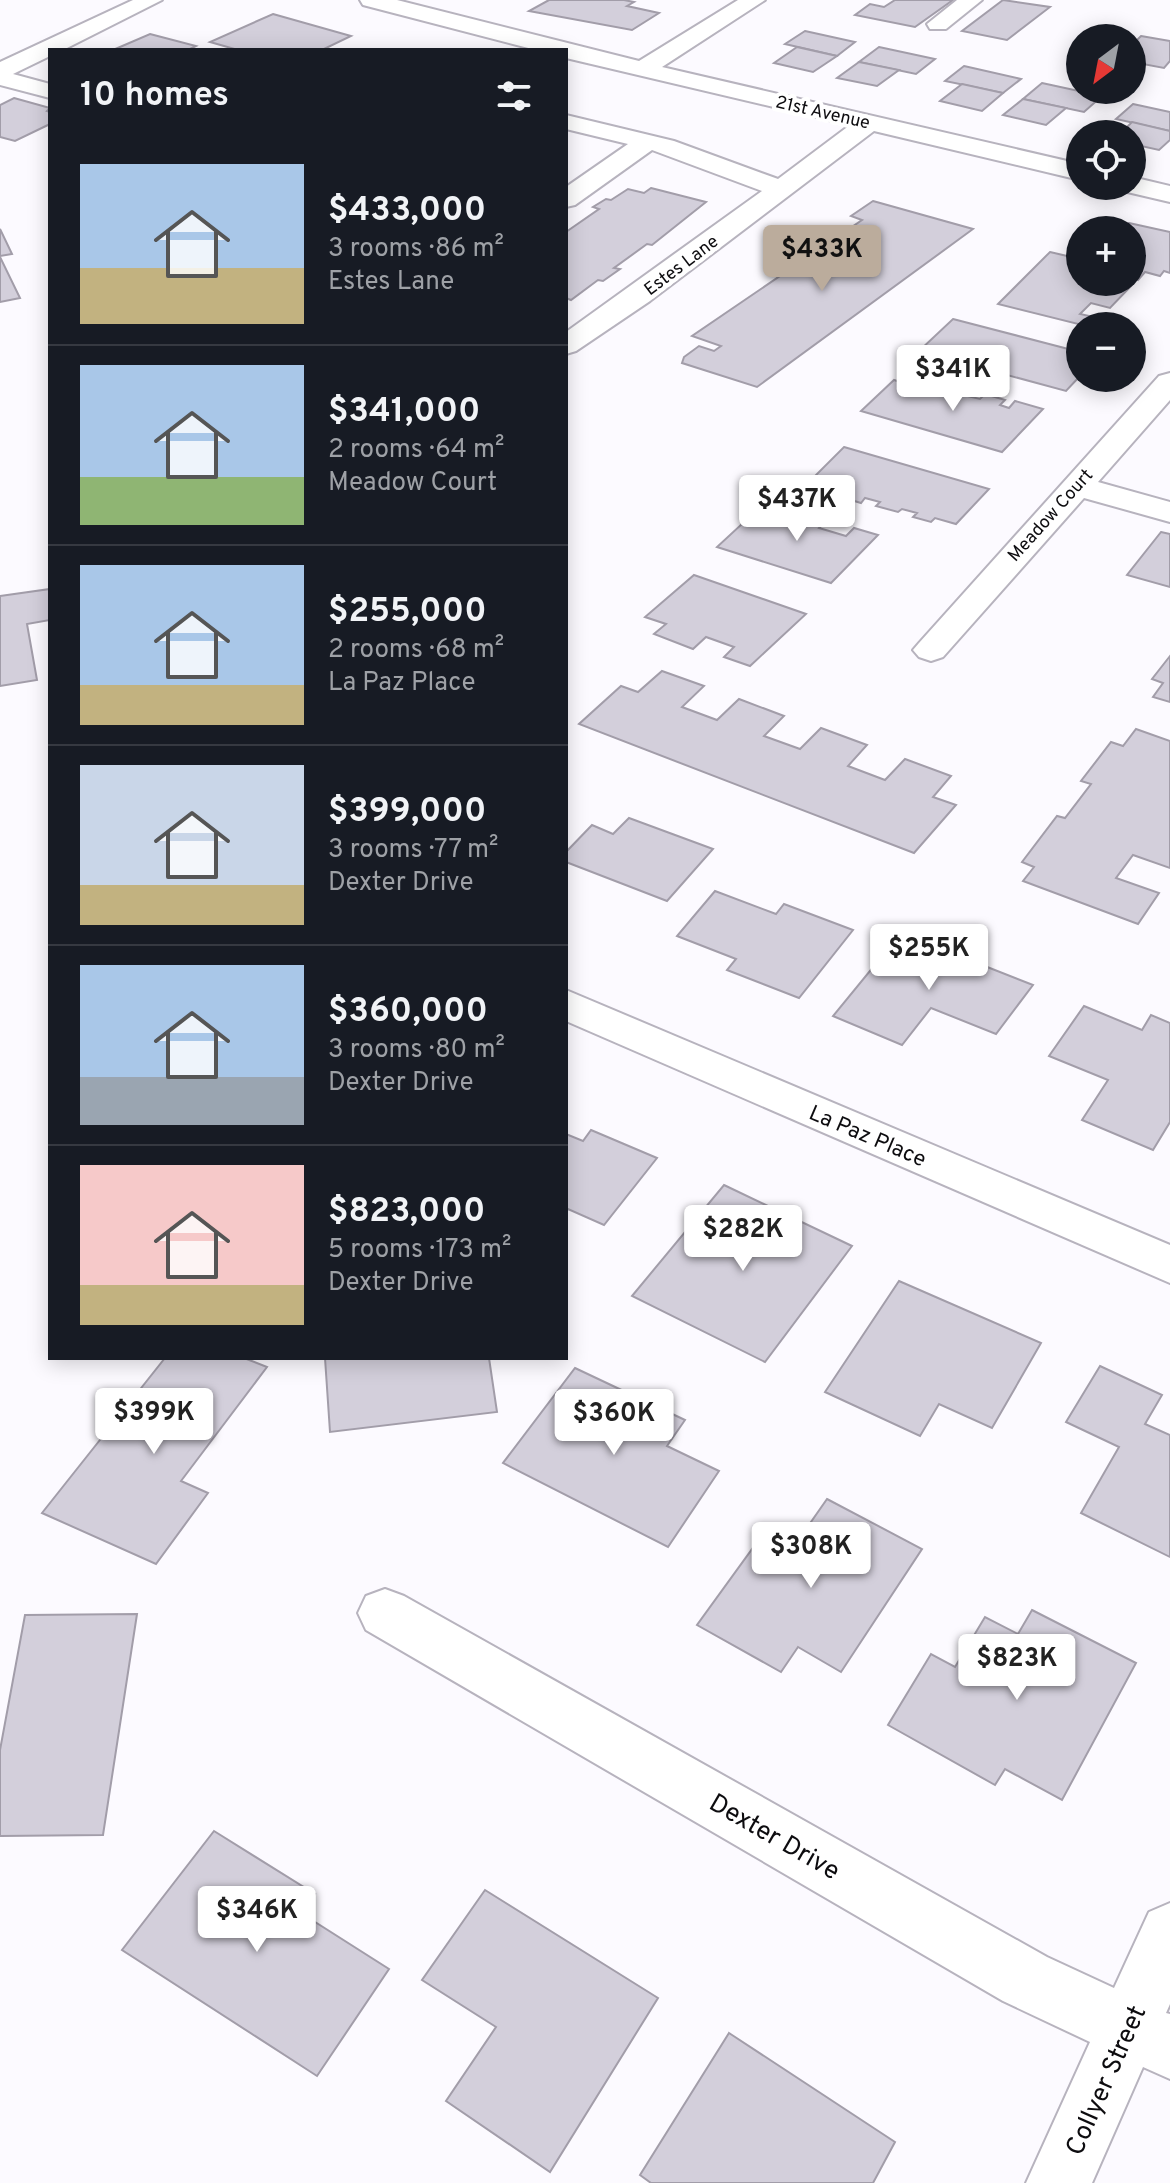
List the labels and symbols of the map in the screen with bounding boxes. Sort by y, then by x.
north arrow [1066,24,1146,104]
street label: 21st Avenue [773,91,872,135]
pin: $433K [766,225,878,293]
street label: Estes Lane [640,231,724,302]
pin: $341K [897,345,1009,413]
street label: Meadow Court [1003,465,1099,567]
pin: $437K [741,475,853,543]
pin: $255K [873,924,985,992]
street label: La Paz Place [804,1100,930,1174]
pin: $282K [687,1205,799,1273]
pin: $399K [98,1388,210,1456]
pin: $360K [558,1389,670,1457]
pin: $308K [755,1522,867,1590]
pin: $823K [961,1634,1073,1702]
street label: Dexter Drive [702,1788,845,1889]
pin: $346K [201,1886,313,1954]
street label: Collyer Street [1060,2001,1155,2161]

